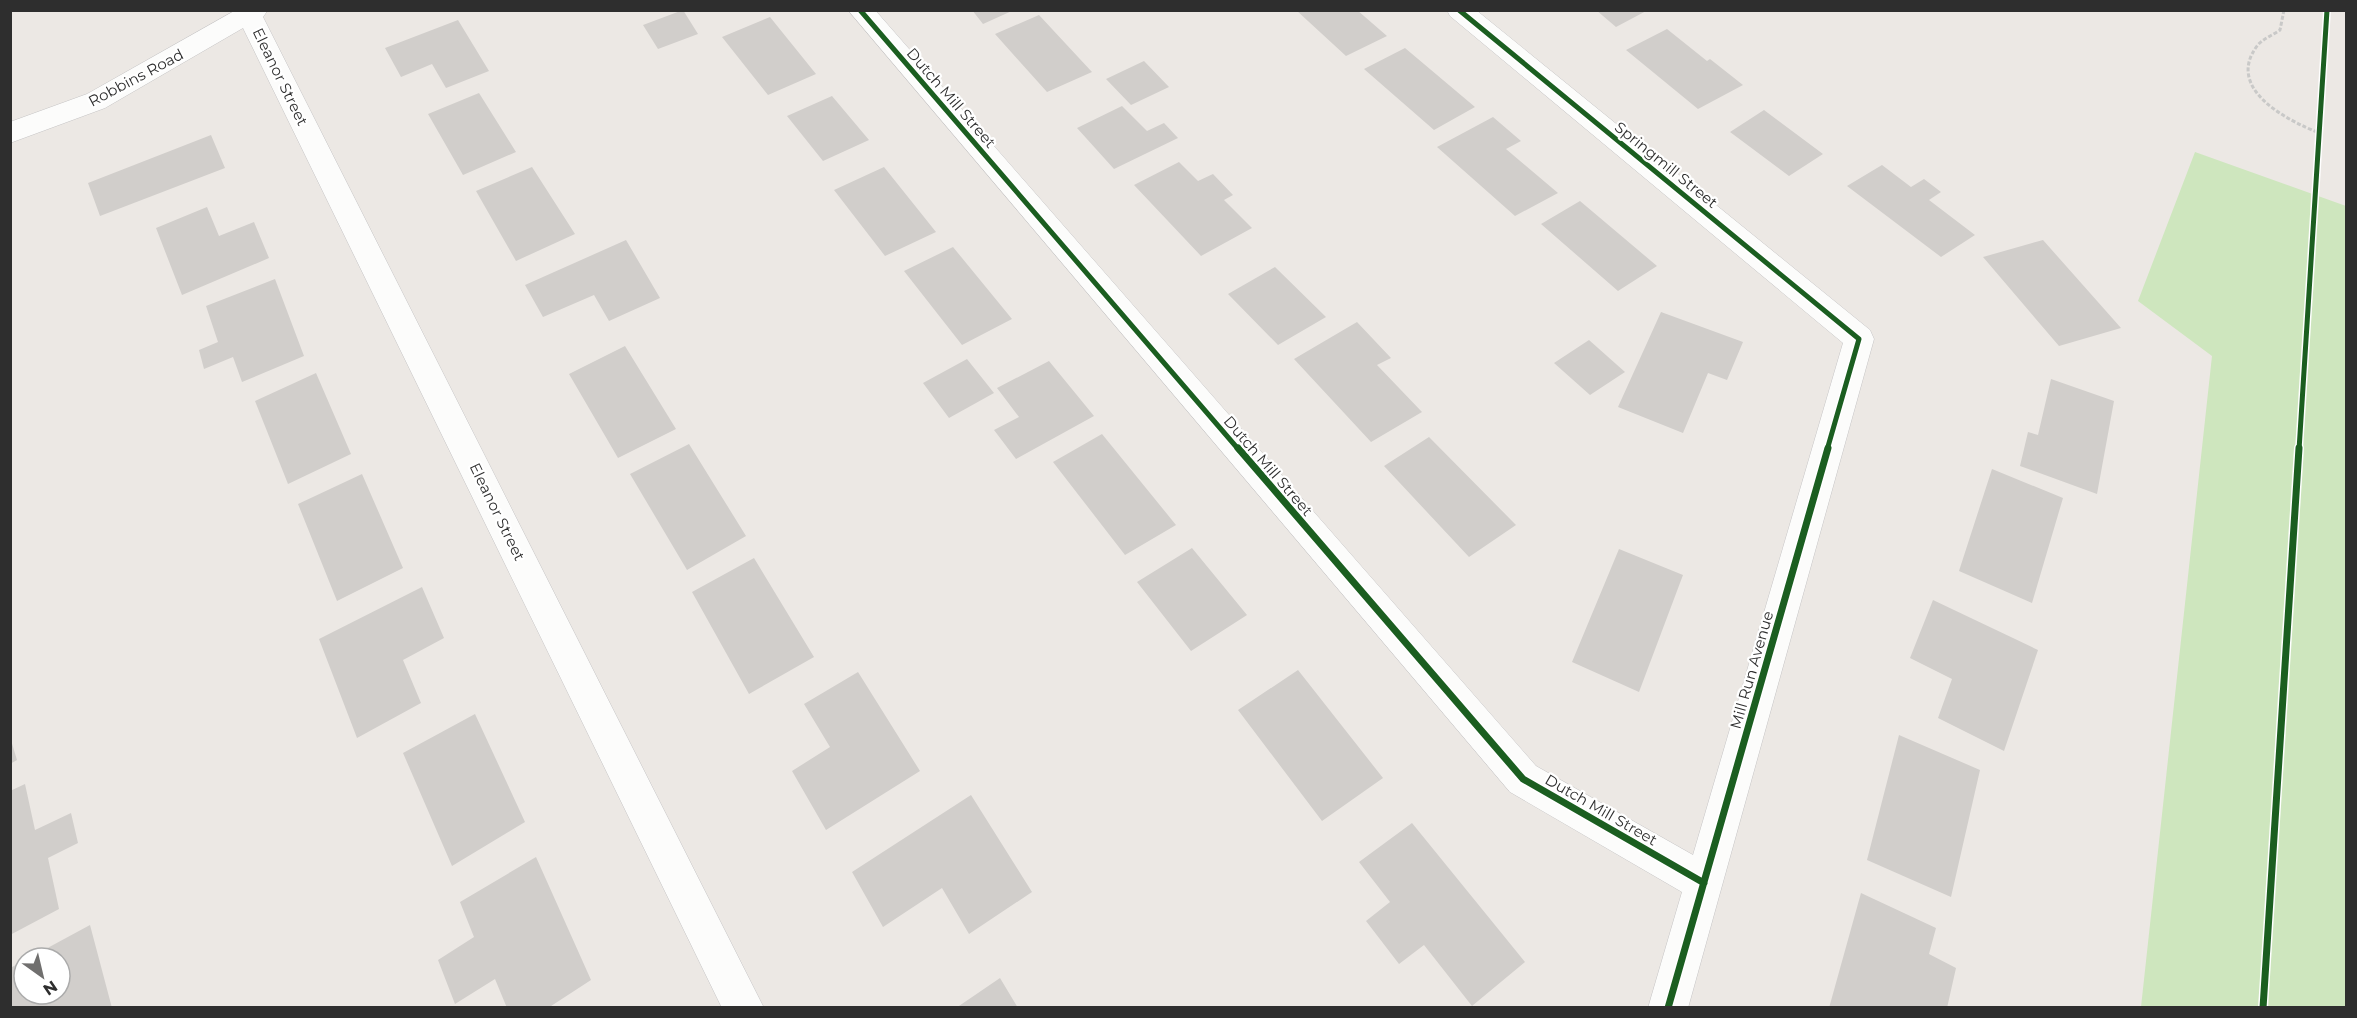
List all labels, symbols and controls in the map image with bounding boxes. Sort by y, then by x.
street label: Eleanor Street [249,25,312,129]
street label: Robbins Road [85,44,187,111]
street label: Dutch Mill Street [903,44,1000,152]
street label: Springmill Street [1611,117,1722,212]
street label: Dutch Mill Street [1220,412,1317,520]
street label: Eleanor Street [466,460,529,564]
street label: Mill Run Avenue [1726,609,1777,731]
street label: Dutch Mill Street [1542,770,1661,849]
north arrow [12,946,72,1006]
text: N [39,977,61,1000]

